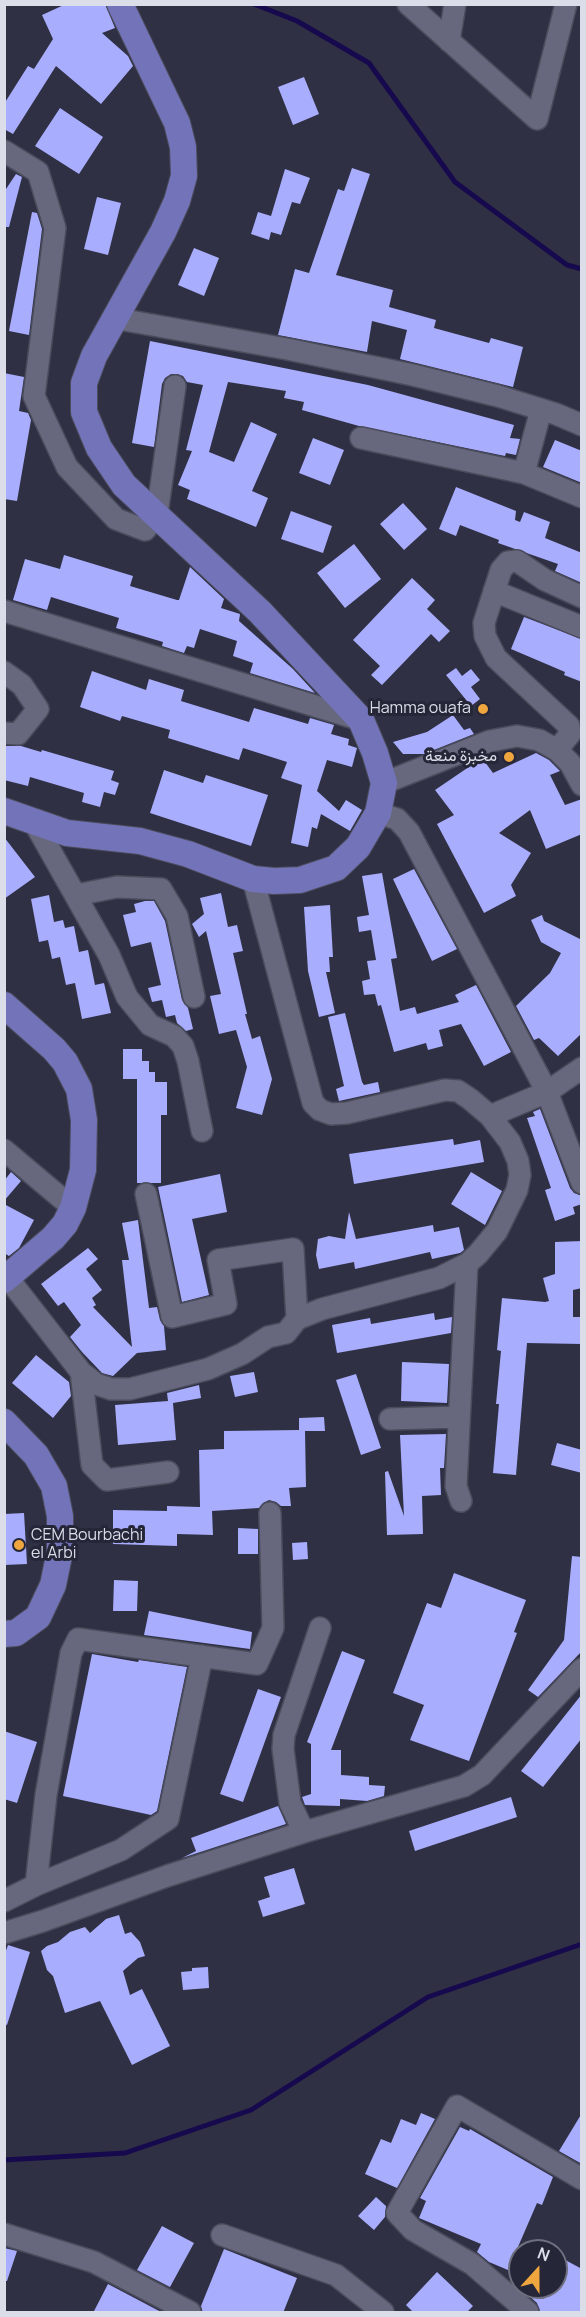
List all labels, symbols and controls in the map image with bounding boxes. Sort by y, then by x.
place label: Hamma ouafa [370,699,471,719]
marker: Hamma ouafa [476,702,490,716]
place label: مخبزة منعة [425,747,497,767]
marker: مخبزة منعة [502,750,516,764]
place label: CEM Bourbachi el Arbi [31,1526,143,1564]
marker: CEM Bourbachi el Arbi [12,1538,26,1552]
north arrow [508,2239,568,2299]
text: N [534,2242,553,2266]

